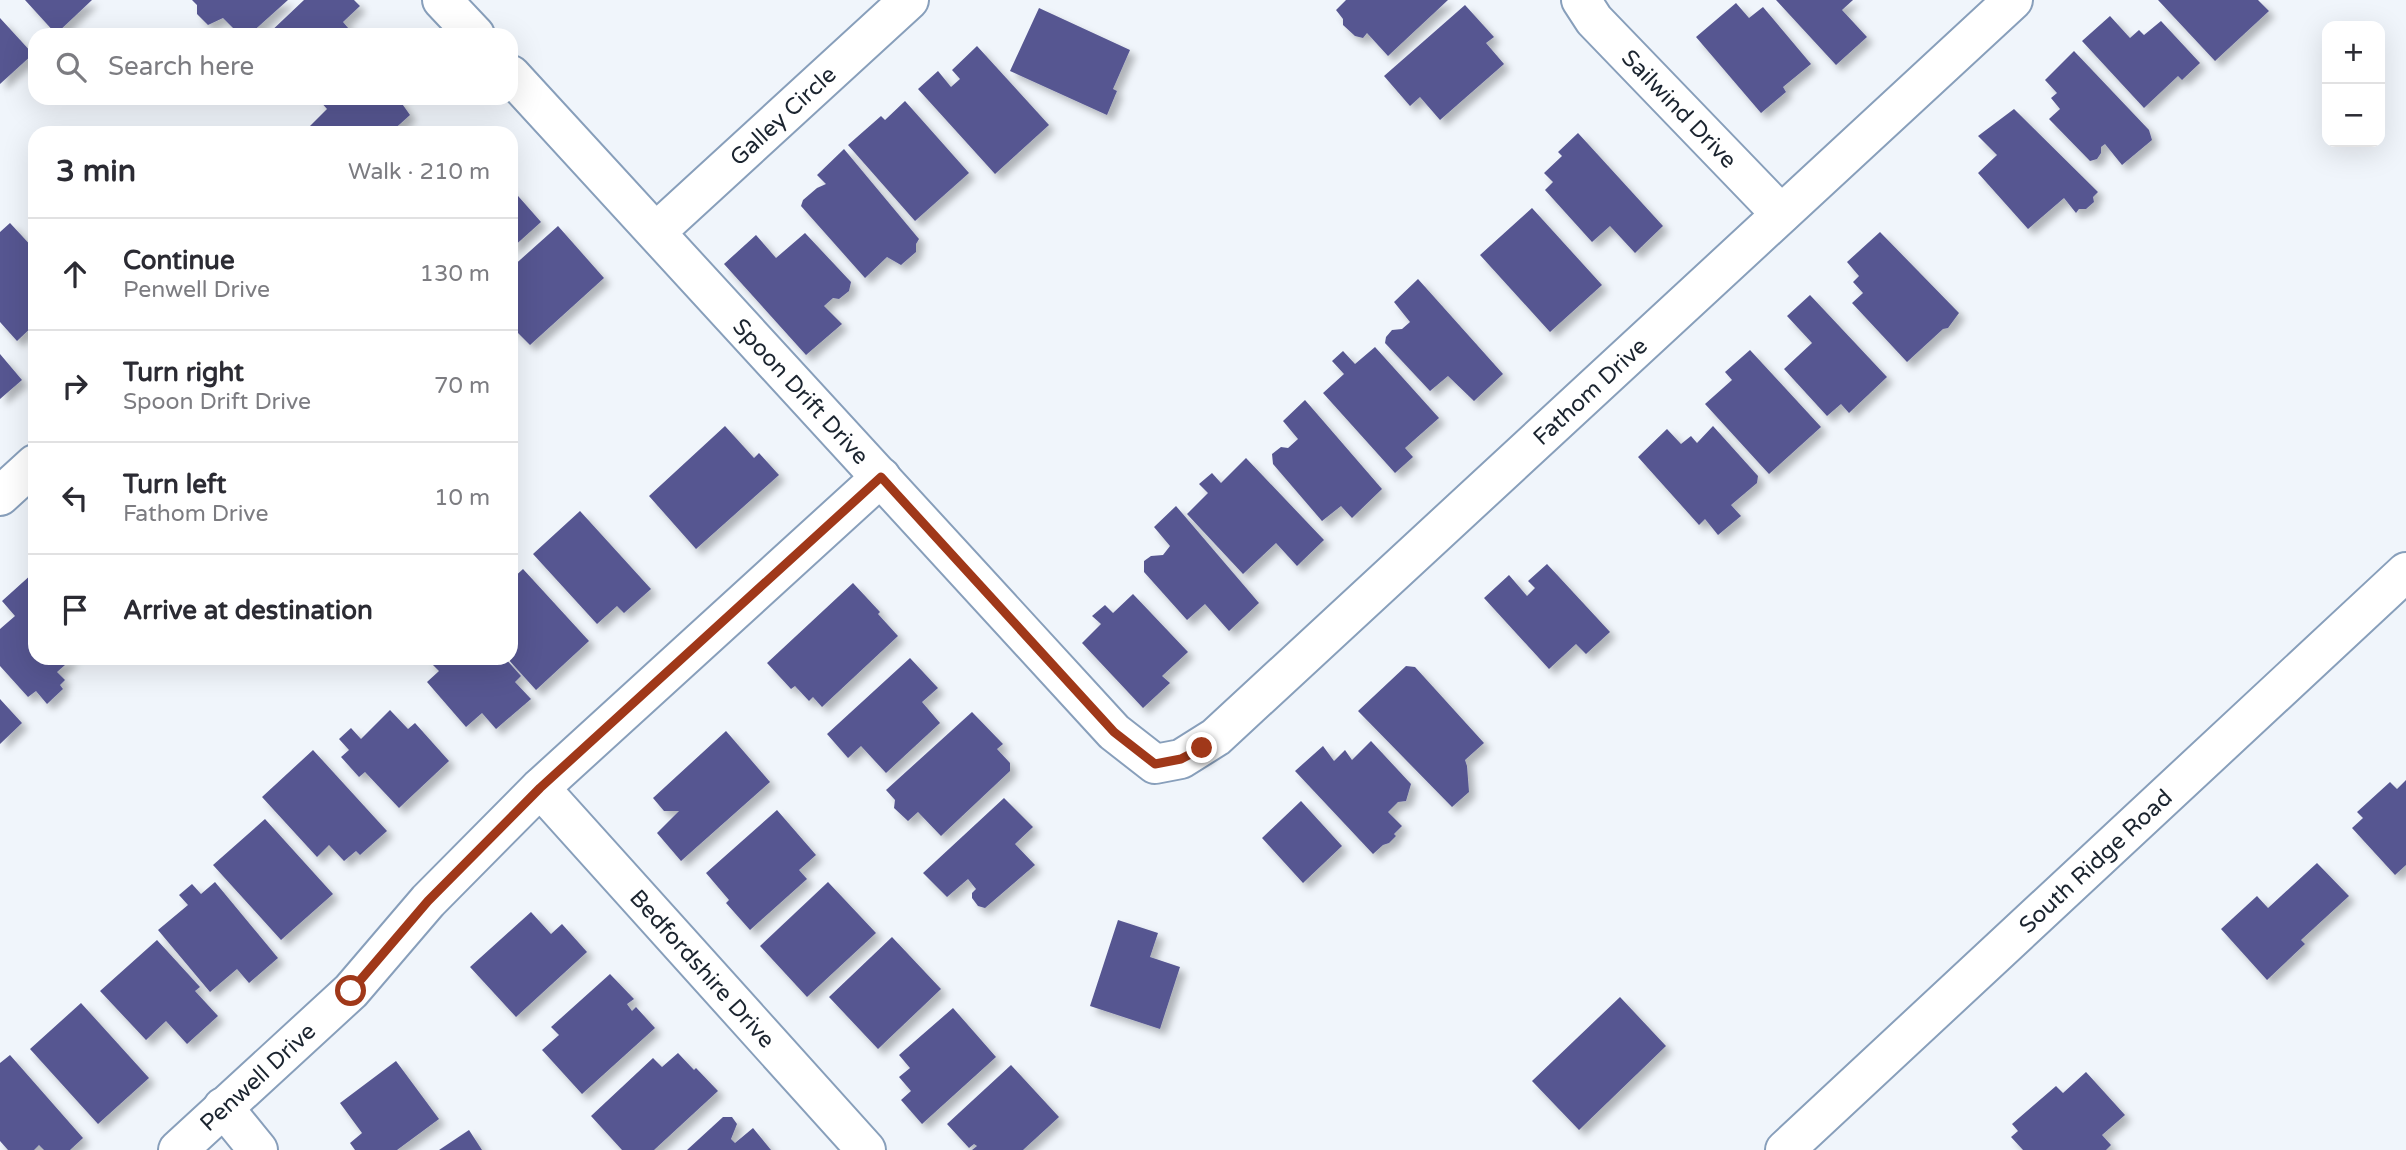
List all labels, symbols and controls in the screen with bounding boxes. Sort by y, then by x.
map controls [2322,21,2385,147]
button: + [2322,21,2385,84]
search box [28,28,518,105]
street label: Sailwind Drive [1615,44,1742,174]
icon: search [52,48,90,86]
text: Search here [108,51,254,82]
street label: Galley Circle [724,61,842,172]
button: − [2322,84,2385,147]
text: 3 min [56,153,136,190]
text: Walk · 210 m [348,158,490,186]
text: Continue [123,245,235,276]
icon: ahead [56,255,94,293]
text: 130 m [420,260,490,288]
text: Penwell Drive [123,276,270,304]
street label: Spoon Drift Drive [726,313,874,471]
street label: Fathom Drive [1528,332,1654,452]
text: Turn right [123,357,244,388]
icon: right [56,367,94,405]
text: 70 m [434,372,490,400]
text: Spoon Drift Drive [123,388,311,416]
text: Turn left [123,469,226,500]
icon: left [56,479,94,517]
text: 10 m [434,484,490,512]
text: Fathom Drive [123,500,268,528]
icon: arrive [56,591,94,629]
text: Arrive at destination [123,595,373,626]
route end [1186,732,1217,763]
street label: South Ridge Road [2014,784,2178,940]
street label: Bedfordshire Drive [623,884,780,1054]
route start [335,975,366,1006]
street label: Penwell Drive [195,1018,322,1138]

